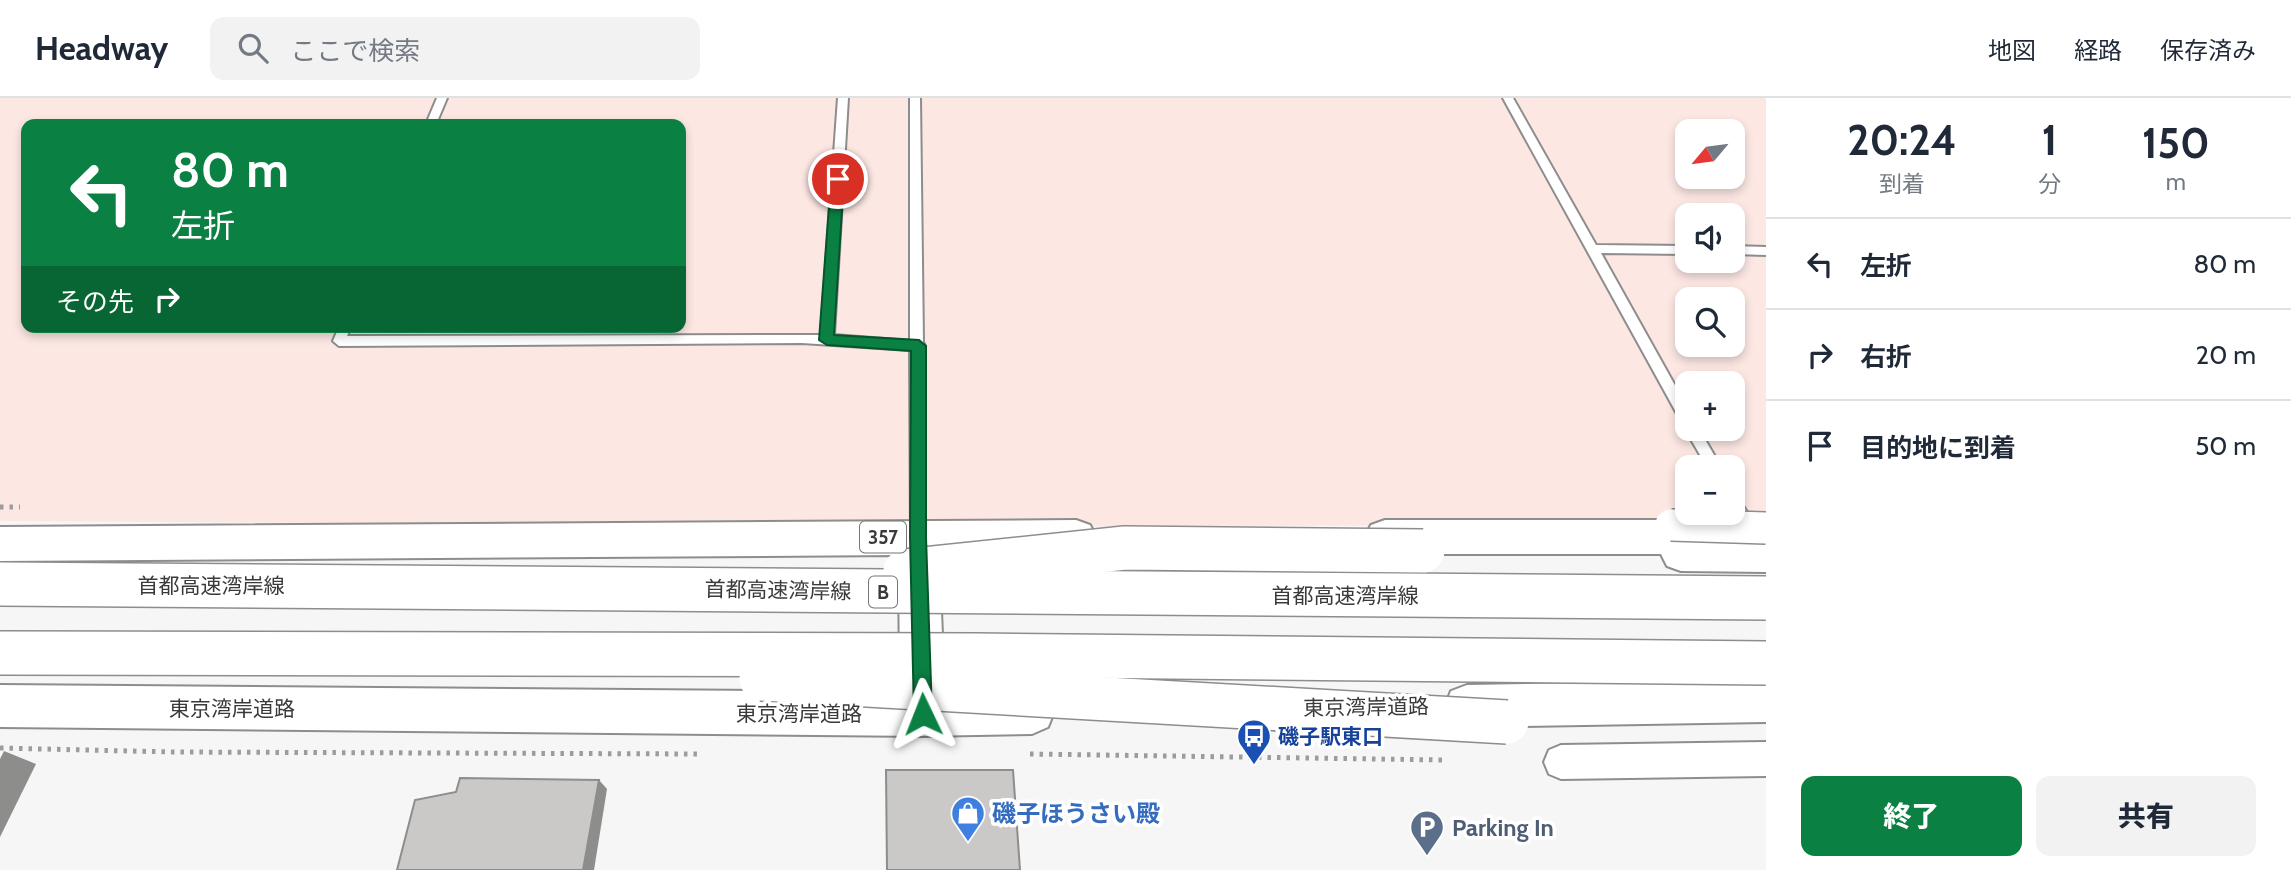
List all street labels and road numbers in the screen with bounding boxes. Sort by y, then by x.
road number: 357 [860,522,906,552]
street label: 首都高速湾岸線 [138,573,285,598]
street label: 首都高速湾岸線 [704,576,852,604]
road number: B [869,576,897,607]
street label: 首都高速湾岸線 [1272,583,1419,608]
street label: 東京湾岸道路 [1303,693,1429,721]
street label: 東京湾岸道路 [169,696,295,721]
street label: 東京湾岸道路 [736,701,862,726]

